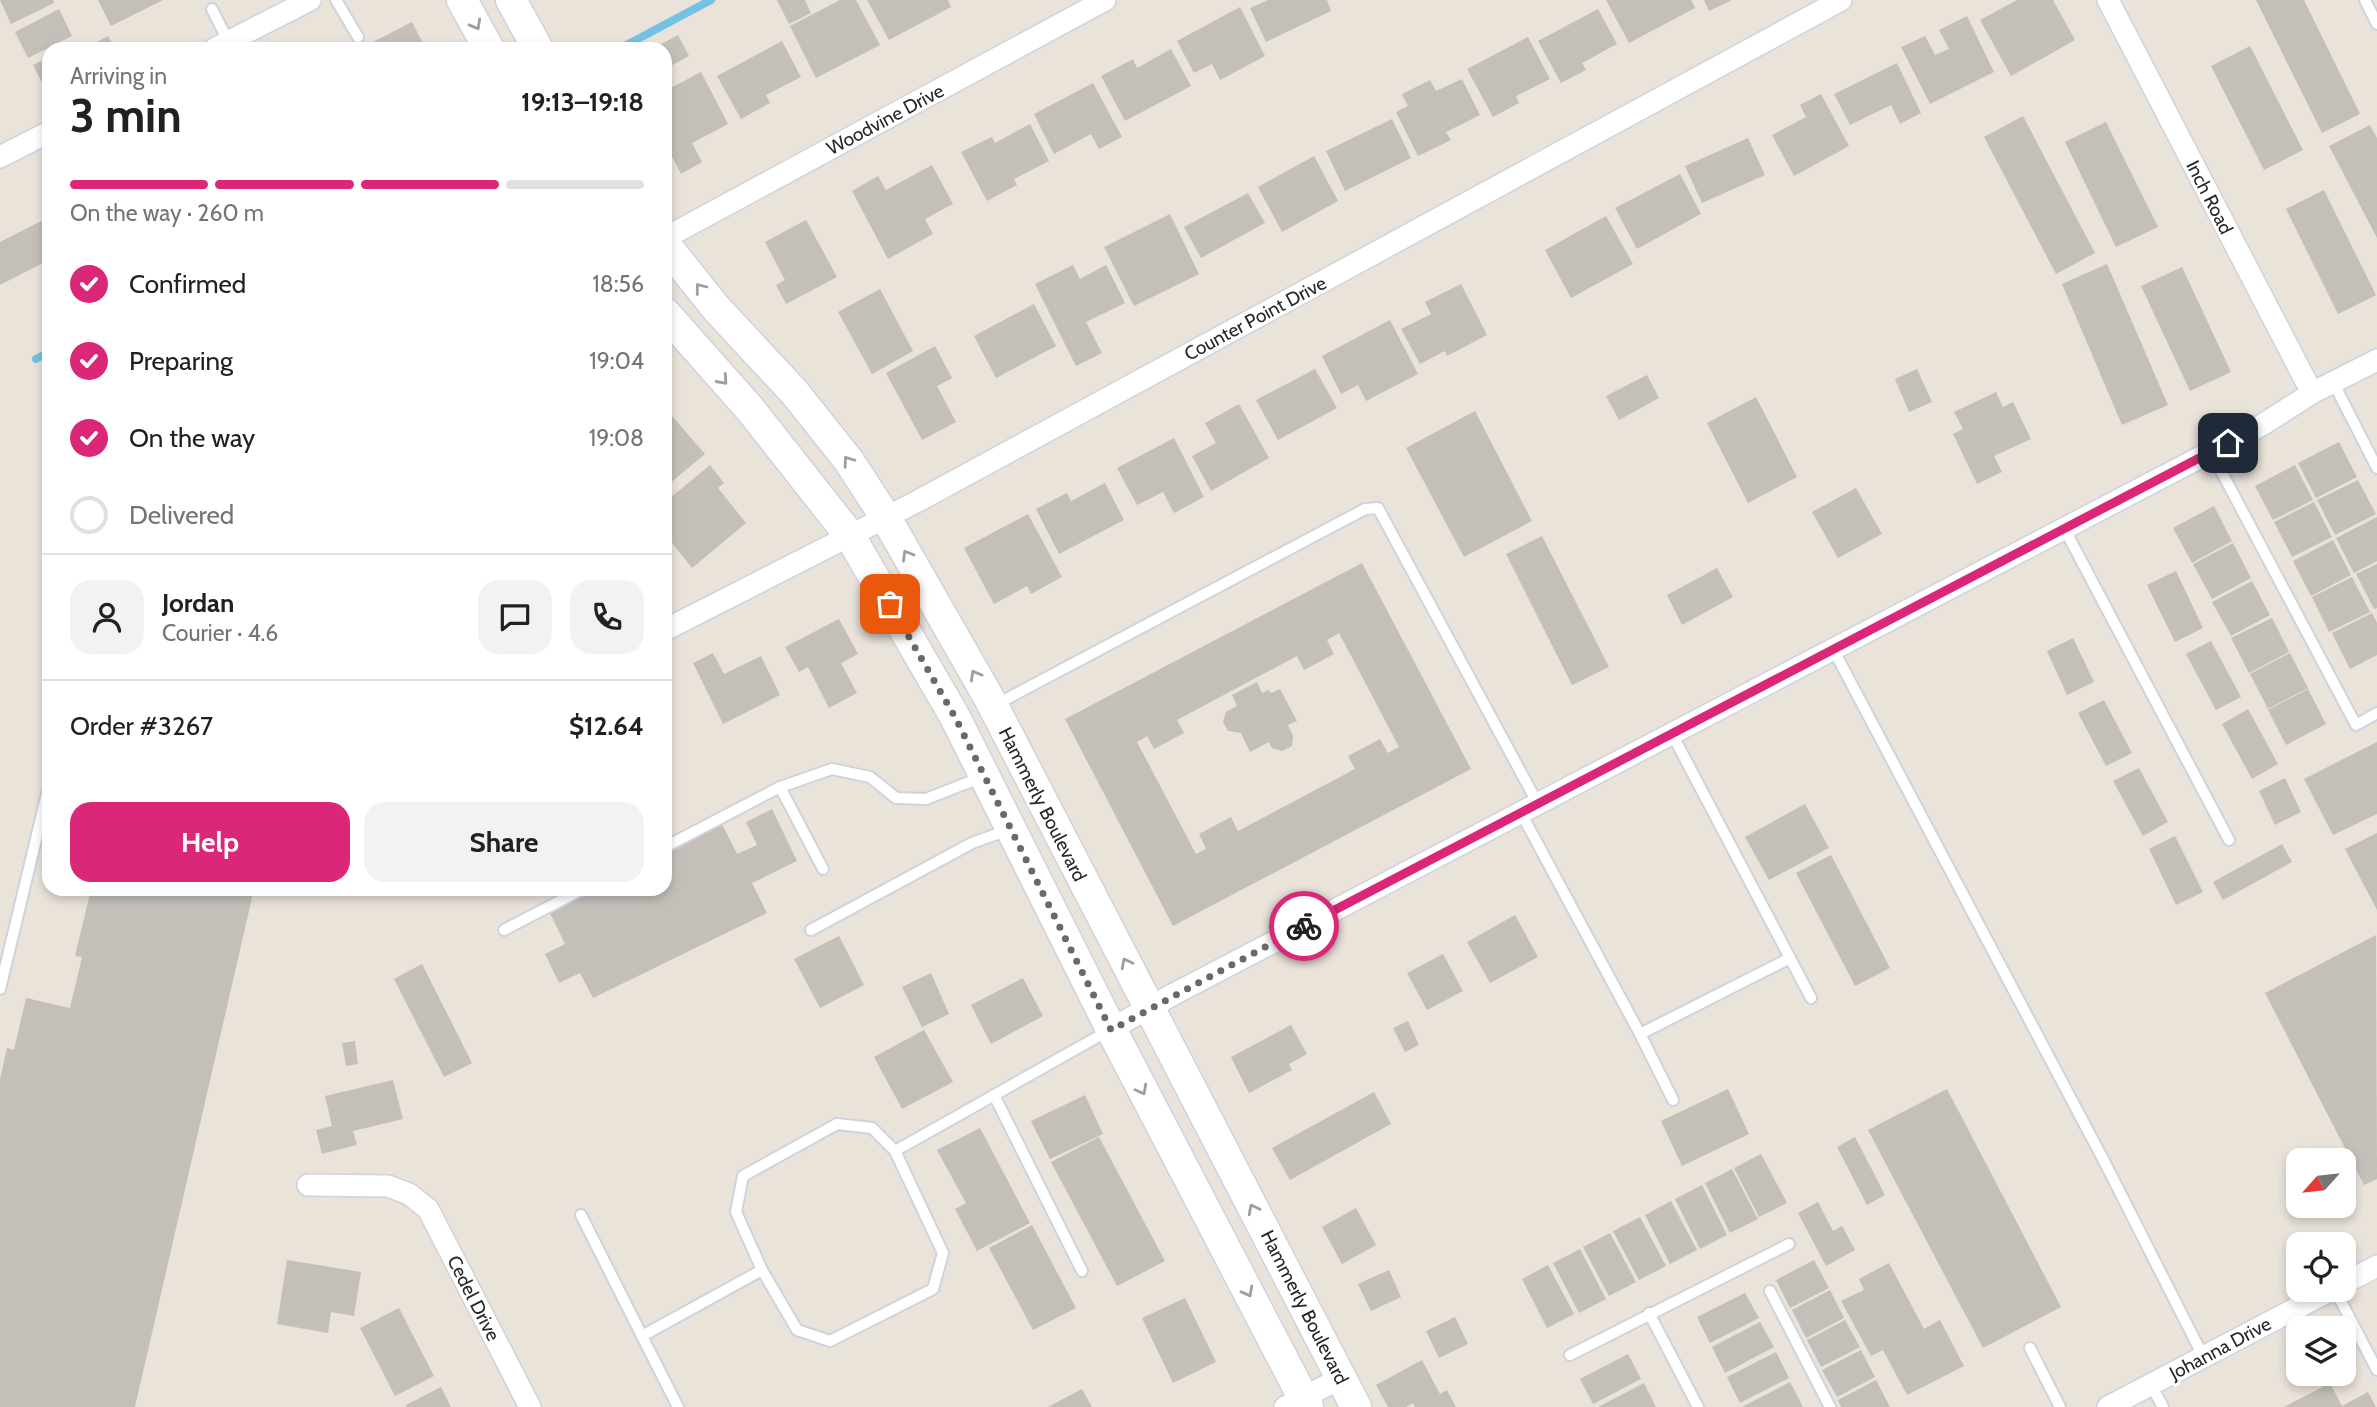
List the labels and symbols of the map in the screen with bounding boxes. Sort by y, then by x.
one-way arrow [468,17,481,30]
street label: Woodvine Drive [823,79,948,160]
street label: Inch Road [2181,156,2238,238]
street label: Counter Point Drive [1180,271,1330,366]
one-way arrow [696,284,709,296]
one-way arrow [715,371,728,384]
pin [2198,413,2258,473]
one-way arrow [844,456,856,469]
one-way arrow [902,550,915,563]
pin [860,574,920,634]
one-way arrow [970,670,983,682]
street label: Hammerly Boulevard [994,723,1091,885]
courier [1269,891,1339,961]
one-way arrow [1121,958,1134,970]
one-way arrow [1134,1083,1148,1095]
north arrow [2286,1148,2356,1218]
one-way arrow [1248,1204,1262,1216]
street label: Hammerly Boulevard [1256,1226,1353,1388]
street label: Cedel Drive [442,1252,505,1345]
one-way arrow [1240,1284,1253,1297]
street label: Johanna Drive [2165,1312,2275,1385]

